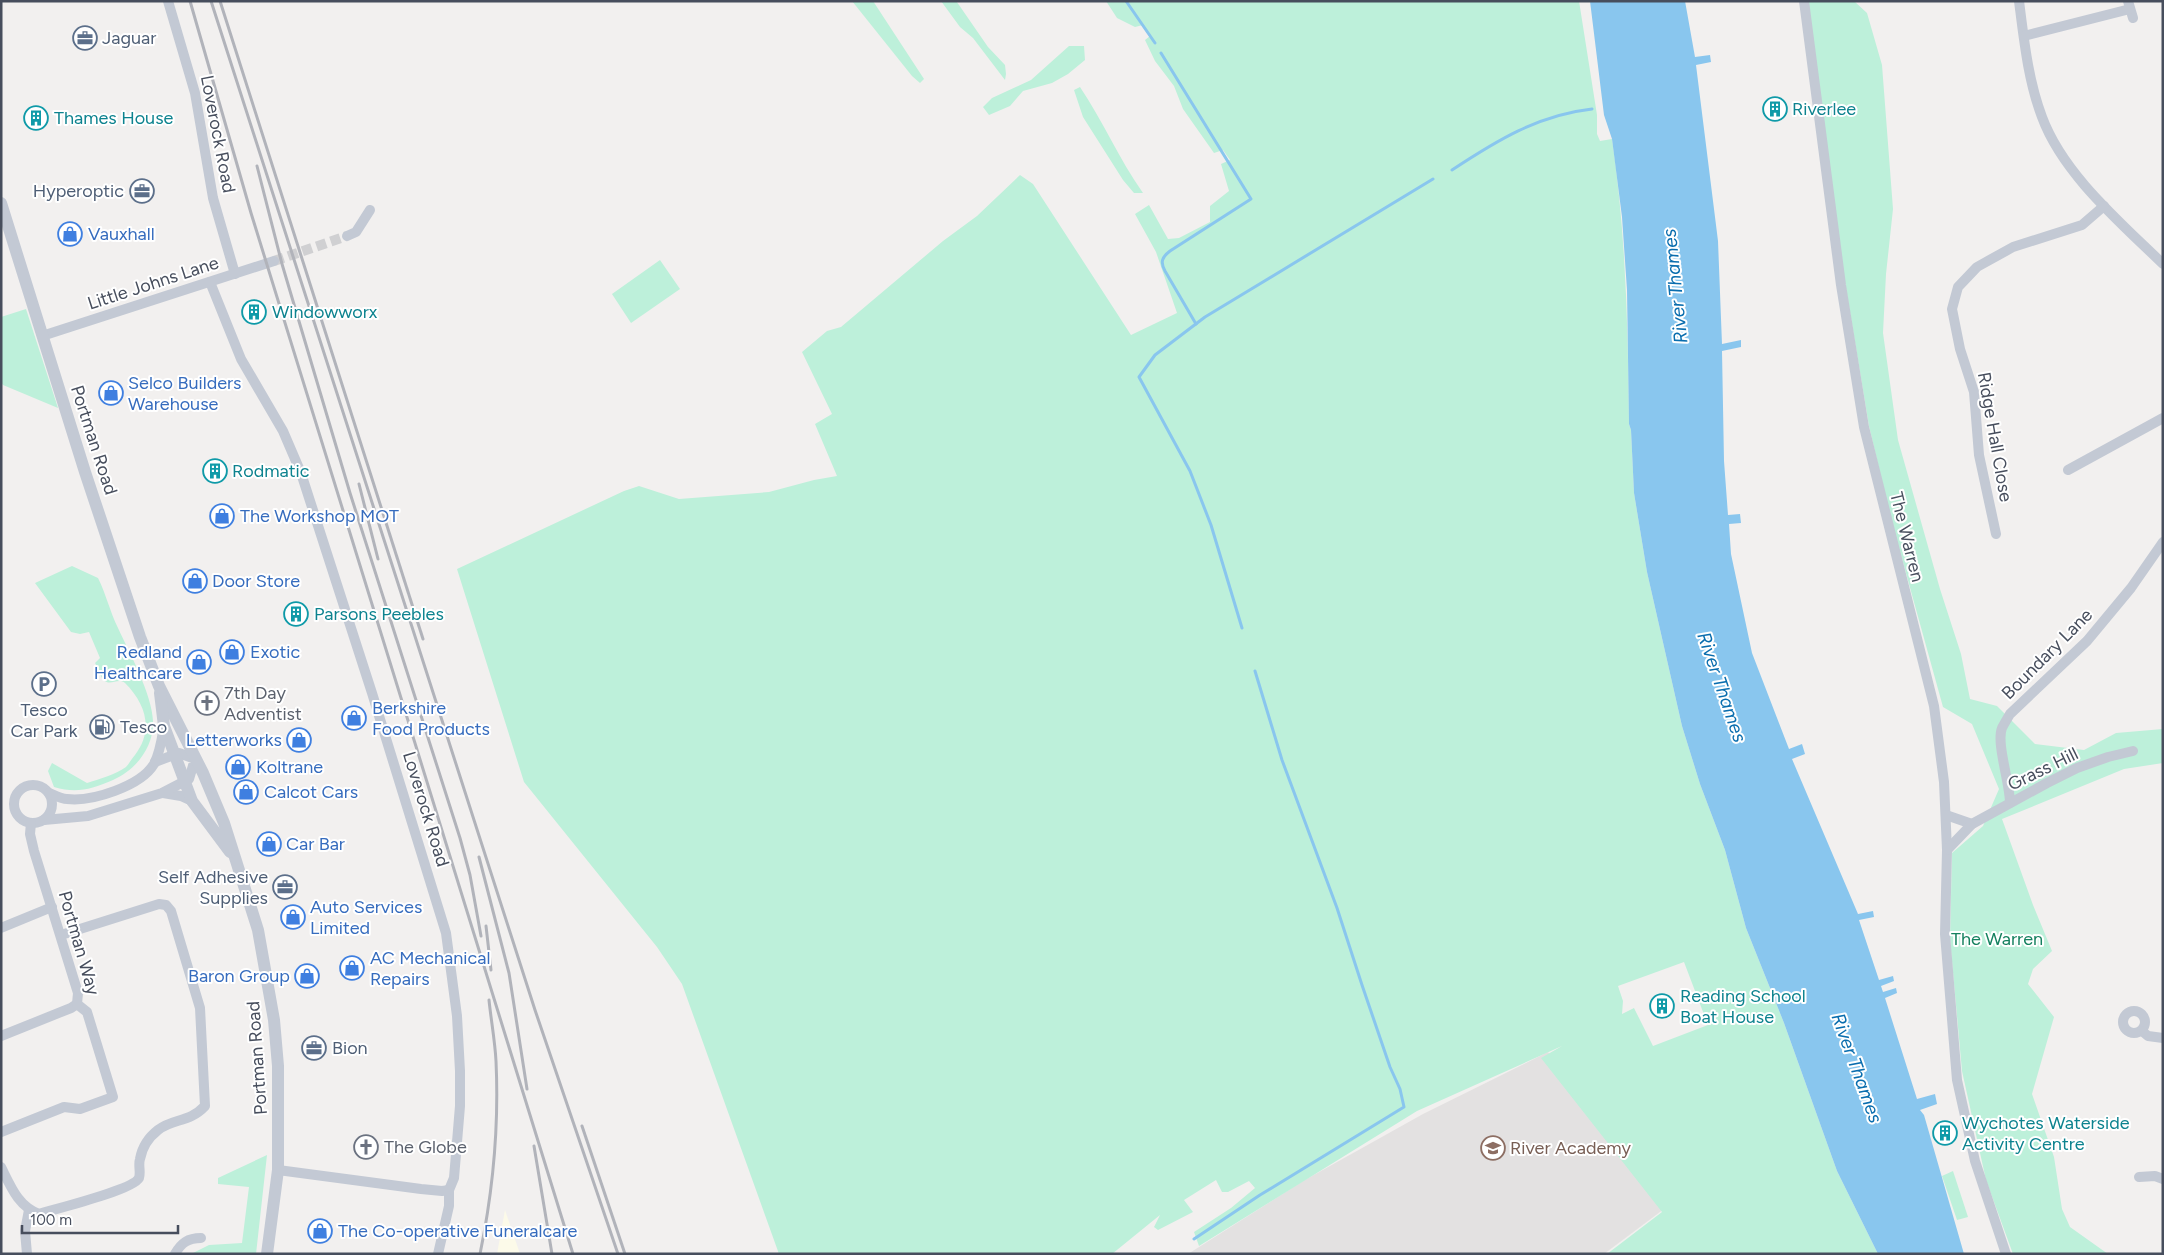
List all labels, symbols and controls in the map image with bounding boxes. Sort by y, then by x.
office icon: Jaguar [72,25,98,51]
place label: Jaguar [102,27,156,49]
street label: Loverock Road [196,73,240,195]
building icon: Riverlee [1762,96,1788,122]
place label: Riverlee [1792,98,1856,120]
building icon: Thames House [23,105,49,131]
place label: Thames House [54,107,174,129]
office icon: Hyperoptic [129,178,155,204]
place label: Hyperoptic [33,180,124,202]
shop icon: Vauxhall [57,221,83,247]
place label: Vauxhall [88,223,155,245]
water label: River Thames [1658,227,1692,345]
street label: Little Johns Lane [85,251,221,315]
building icon: Windowworx [241,299,267,325]
place label: Windowworx [272,301,378,323]
street label: Ridge Hall Close [1973,370,2017,504]
place label: Selco Builders Warehouse [128,372,242,415]
shop icon: Selco Builders Warehouse [98,380,124,406]
street label: Portman Road [66,382,122,498]
building icon: Rodmatic [202,458,228,484]
place label: Rodmatic [232,460,310,482]
street label: The Warren [1885,490,1929,584]
shop icon: The Workshop MOT [209,503,235,529]
place label: The Workshop MOT [240,505,399,527]
shop icon: Door Store [182,568,208,594]
place label: Door Store [212,570,300,592]
building icon: Parsons Peebles [283,601,309,627]
place label: Parsons Peebles [314,603,444,625]
street label: Boundary Lane [1997,604,2097,704]
water label: River Thames [1692,629,1752,745]
shop icon: Exotic [219,639,245,665]
place label: Redland Healthcare [94,641,182,684]
place label: Exotic [250,641,301,663]
shop icon: Redland Healthcare [186,649,212,675]
parking icon: Tesco Car Park [31,671,57,697]
place label: 7th Day Adventist [224,682,302,725]
church icon: 7th Day Adventist [194,690,220,716]
place label: Berkshire Food Products [372,697,490,740]
place label: Tesco Car Park [11,699,78,742]
shop icon: Berkshire Food Products [341,705,367,731]
fuel station icon: Tesco [89,714,115,740]
place label: Tesco [120,716,167,738]
shop icon: Letterworks [286,727,312,753]
place label: Letterworks [186,729,282,751]
street label: Grass Hill [2004,743,2082,795]
street label: Loverock Road [398,749,454,869]
shop icon: Koltrane [225,754,251,780]
place label: Koltrane [256,756,323,778]
shop icon: Calcot Cars [233,779,259,805]
place label: Calcot Cars [264,781,358,803]
shop icon: Car Bar [256,831,282,857]
place label: Car Bar [286,833,345,855]
place label: Self Adhesive Supplies [158,866,268,909]
office icon: Self Adhesive Supplies [272,874,298,900]
street label: Portman Way [54,888,105,998]
place label: Auto Services Limited [310,896,422,939]
shop icon: Auto Services Limited [280,904,306,930]
park label: The Warren [1951,928,2043,950]
place label: AC Mechanical Repairs [370,947,490,990]
shop icon: AC Mechanical Repairs [339,955,365,981]
shop icon: Baron Group [294,963,320,989]
place label: Baron Group [188,965,290,987]
place label: Reading School Boat House [1680,985,1806,1028]
building icon: Reading School Boat House [1649,993,1675,1019]
street label: Portman Road [242,1000,272,1116]
water label: River Thames [1826,1010,1888,1126]
office icon: Bion [301,1035,327,1061]
place label: Bion [332,1037,368,1059]
place label: Wychotes Waterside Activity Centre [1962,1112,2130,1155]
building icon: Wychotes Waterside Activity Centre [1932,1120,1958,1146]
church icon: The Globe [353,1134,379,1160]
school or university icon: River Academy [1480,1135,1506,1161]
place label: The Globe [384,1136,467,1158]
place label: River Academy [1510,1137,1631,1159]
scale bar [22,1202,179,1234]
text: 100 m [30,1211,72,1229]
shop icon: The Co-operative Funeralcare [307,1218,333,1244]
place label: The Co-operative Funeralcare [338,1220,577,1242]

